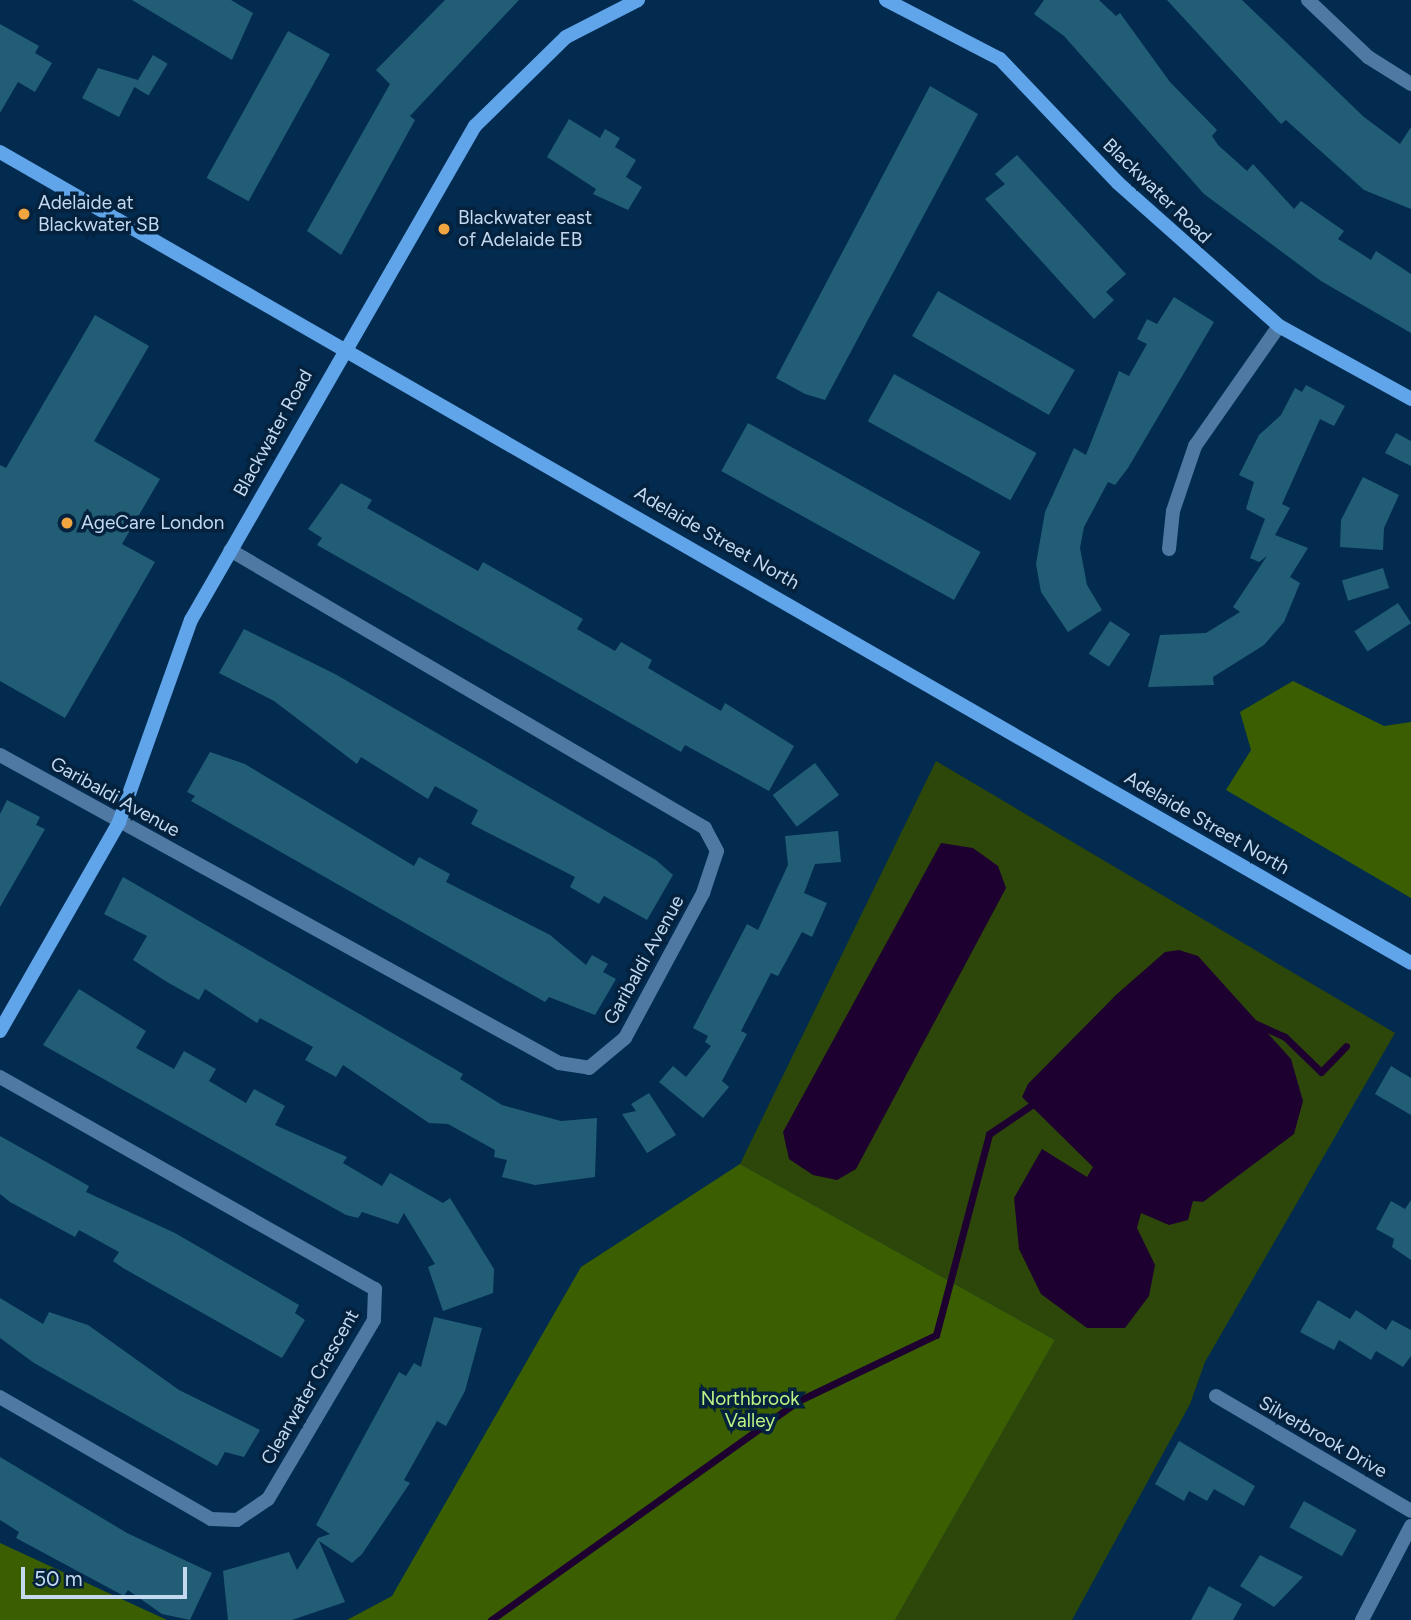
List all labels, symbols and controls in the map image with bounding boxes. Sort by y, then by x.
street label: Blackwater Road [1098,134,1216,248]
place label: Adelaide at Blackwater SB [38,192,159,236]
marker: Adelaide at Blackwater SB [16,206,32,222]
place label: Blackwater east of Adelaide EB [458,207,592,251]
marker: Blackwater east of Adelaide EB [436,221,452,237]
street label: Blackwater Road [229,366,317,500]
street label: Adelaide Street North [631,481,803,595]
place label: AgeCare London [81,512,224,534]
marker: AgeCare London [59,515,75,531]
street label: Garibaldi Avenue [46,752,184,842]
street label: Adelaide Street North [1121,766,1293,880]
street label: Garibaldi Avenue [599,891,689,1029]
street label: Clearwater Crescent [256,1305,364,1469]
park label: Northbrook Valley [701,1388,799,1432]
street label: Silverbrook Drive [1255,1391,1391,1483]
scale bar [24,1554,191,1598]
text: 50 m [34,1566,83,1591]

